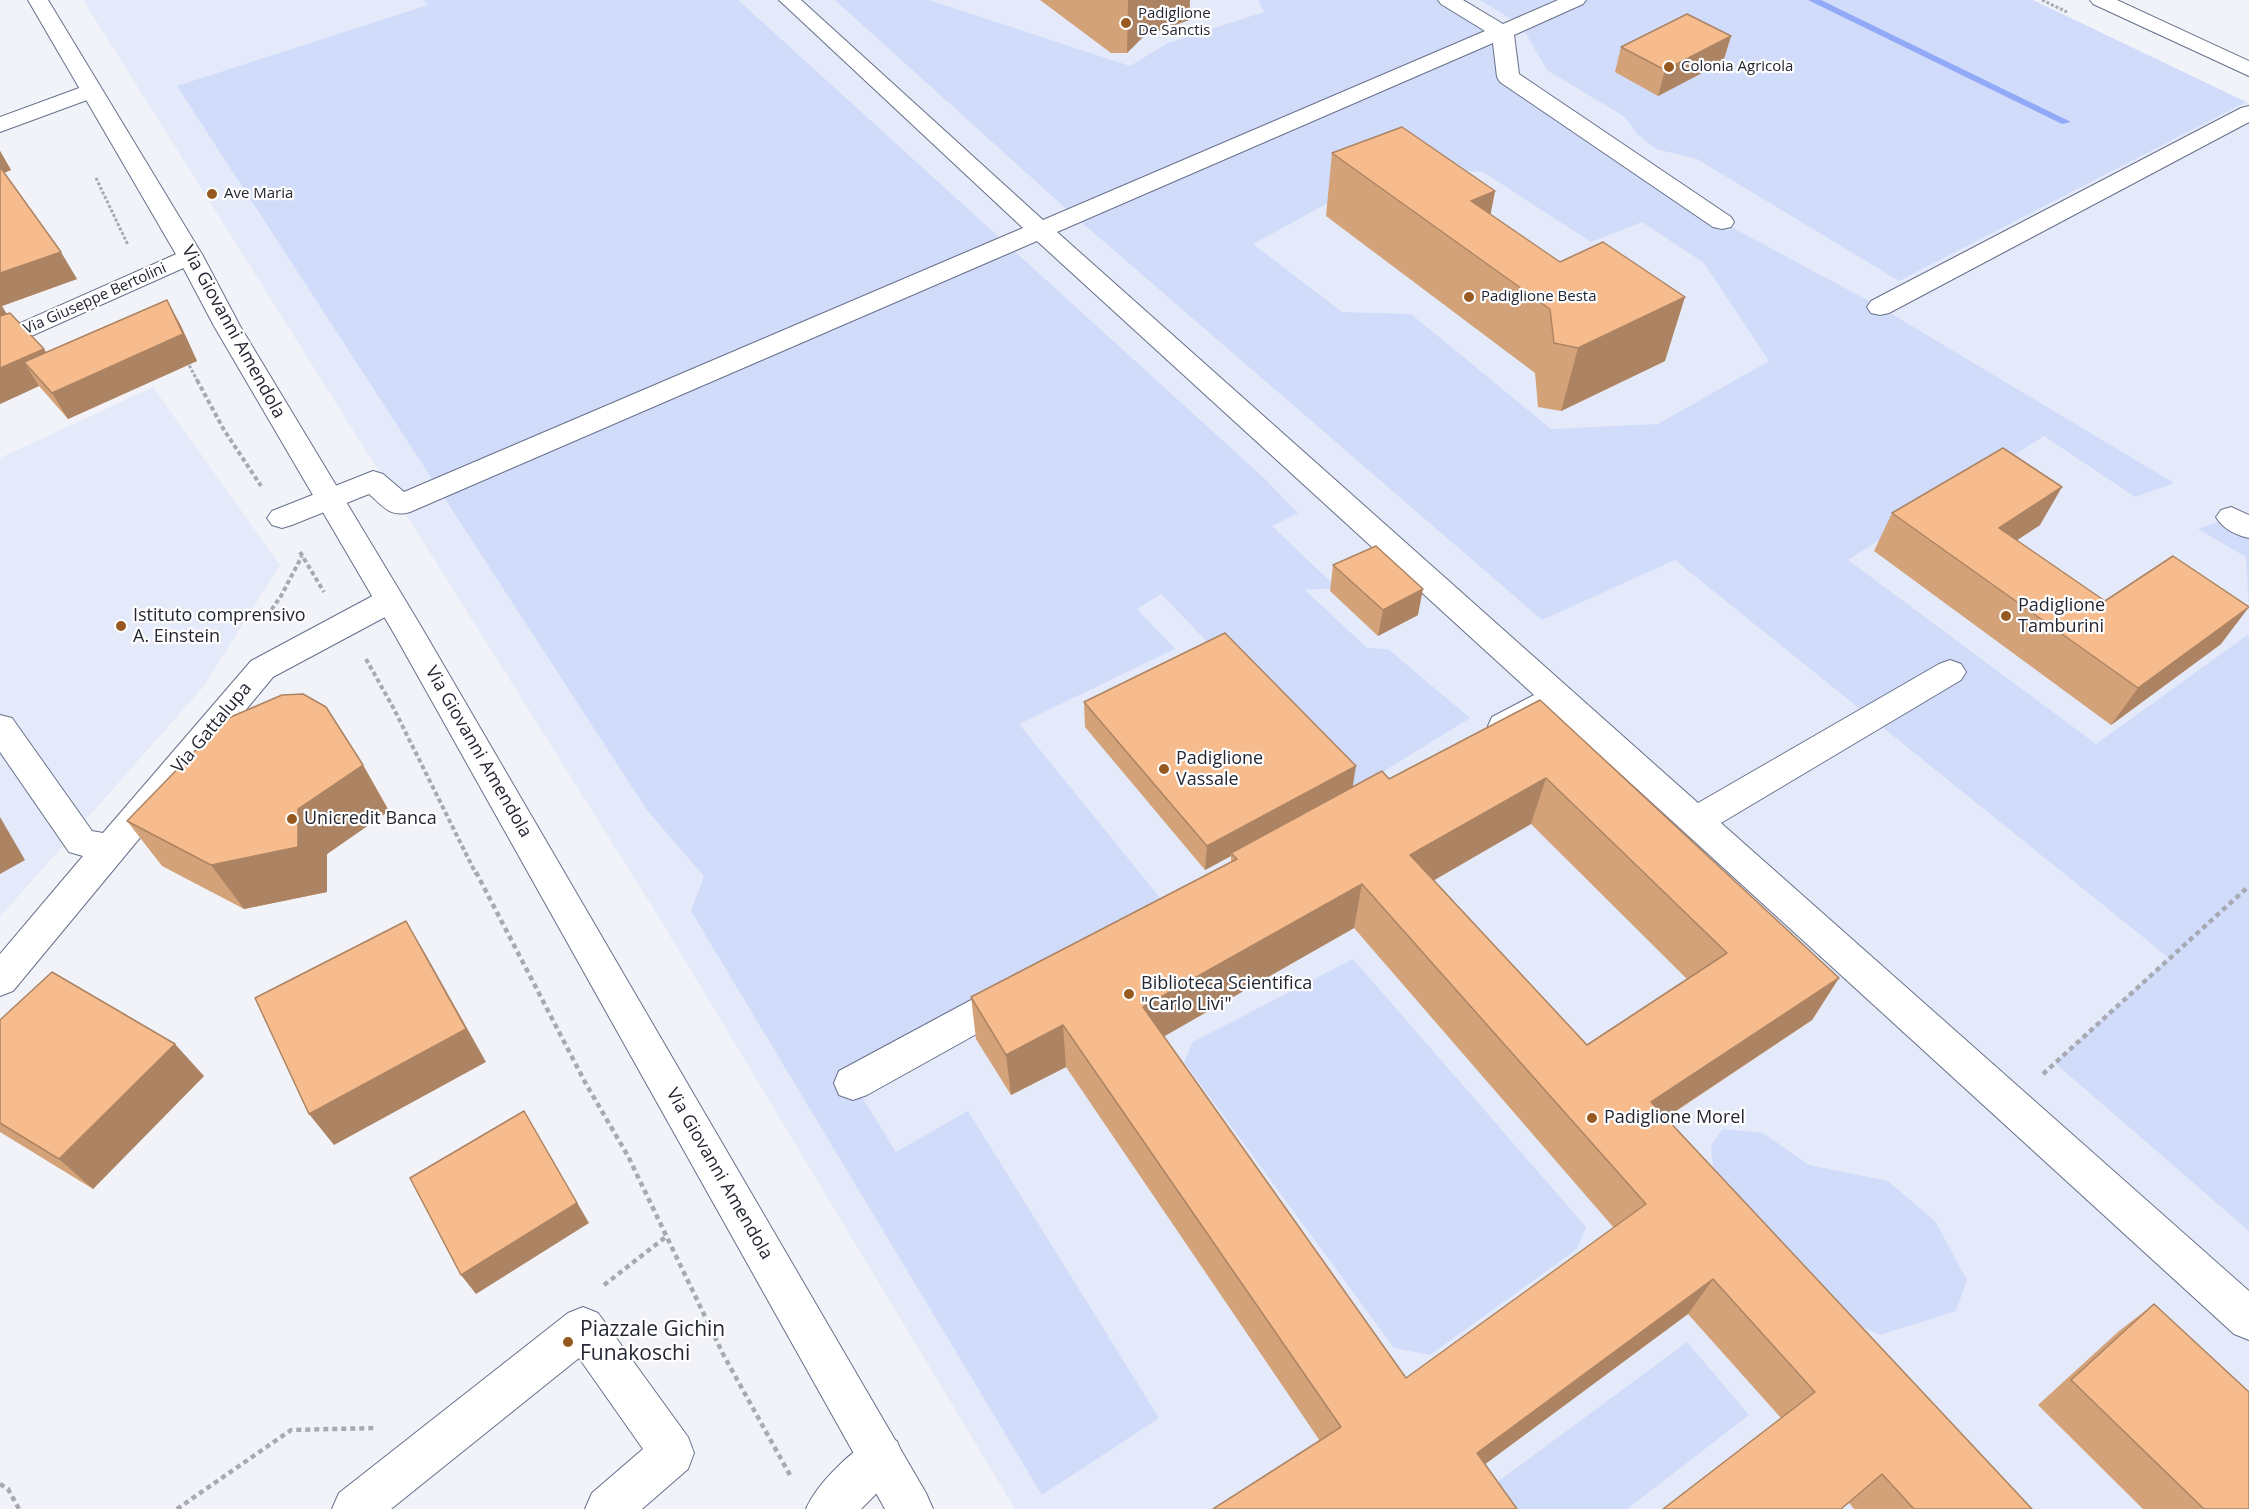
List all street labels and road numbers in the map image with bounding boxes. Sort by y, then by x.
street label: Via Giovanni Amendola [176,242,290,422]
street label: Via Giuseppe Bertolini [21,259,169,339]
street label: Via Giovanni Amendola [420,662,536,842]
street label: Via Gattalupa [168,678,256,778]
street label: Via Giovanni Amendola [661,1084,777,1264]

